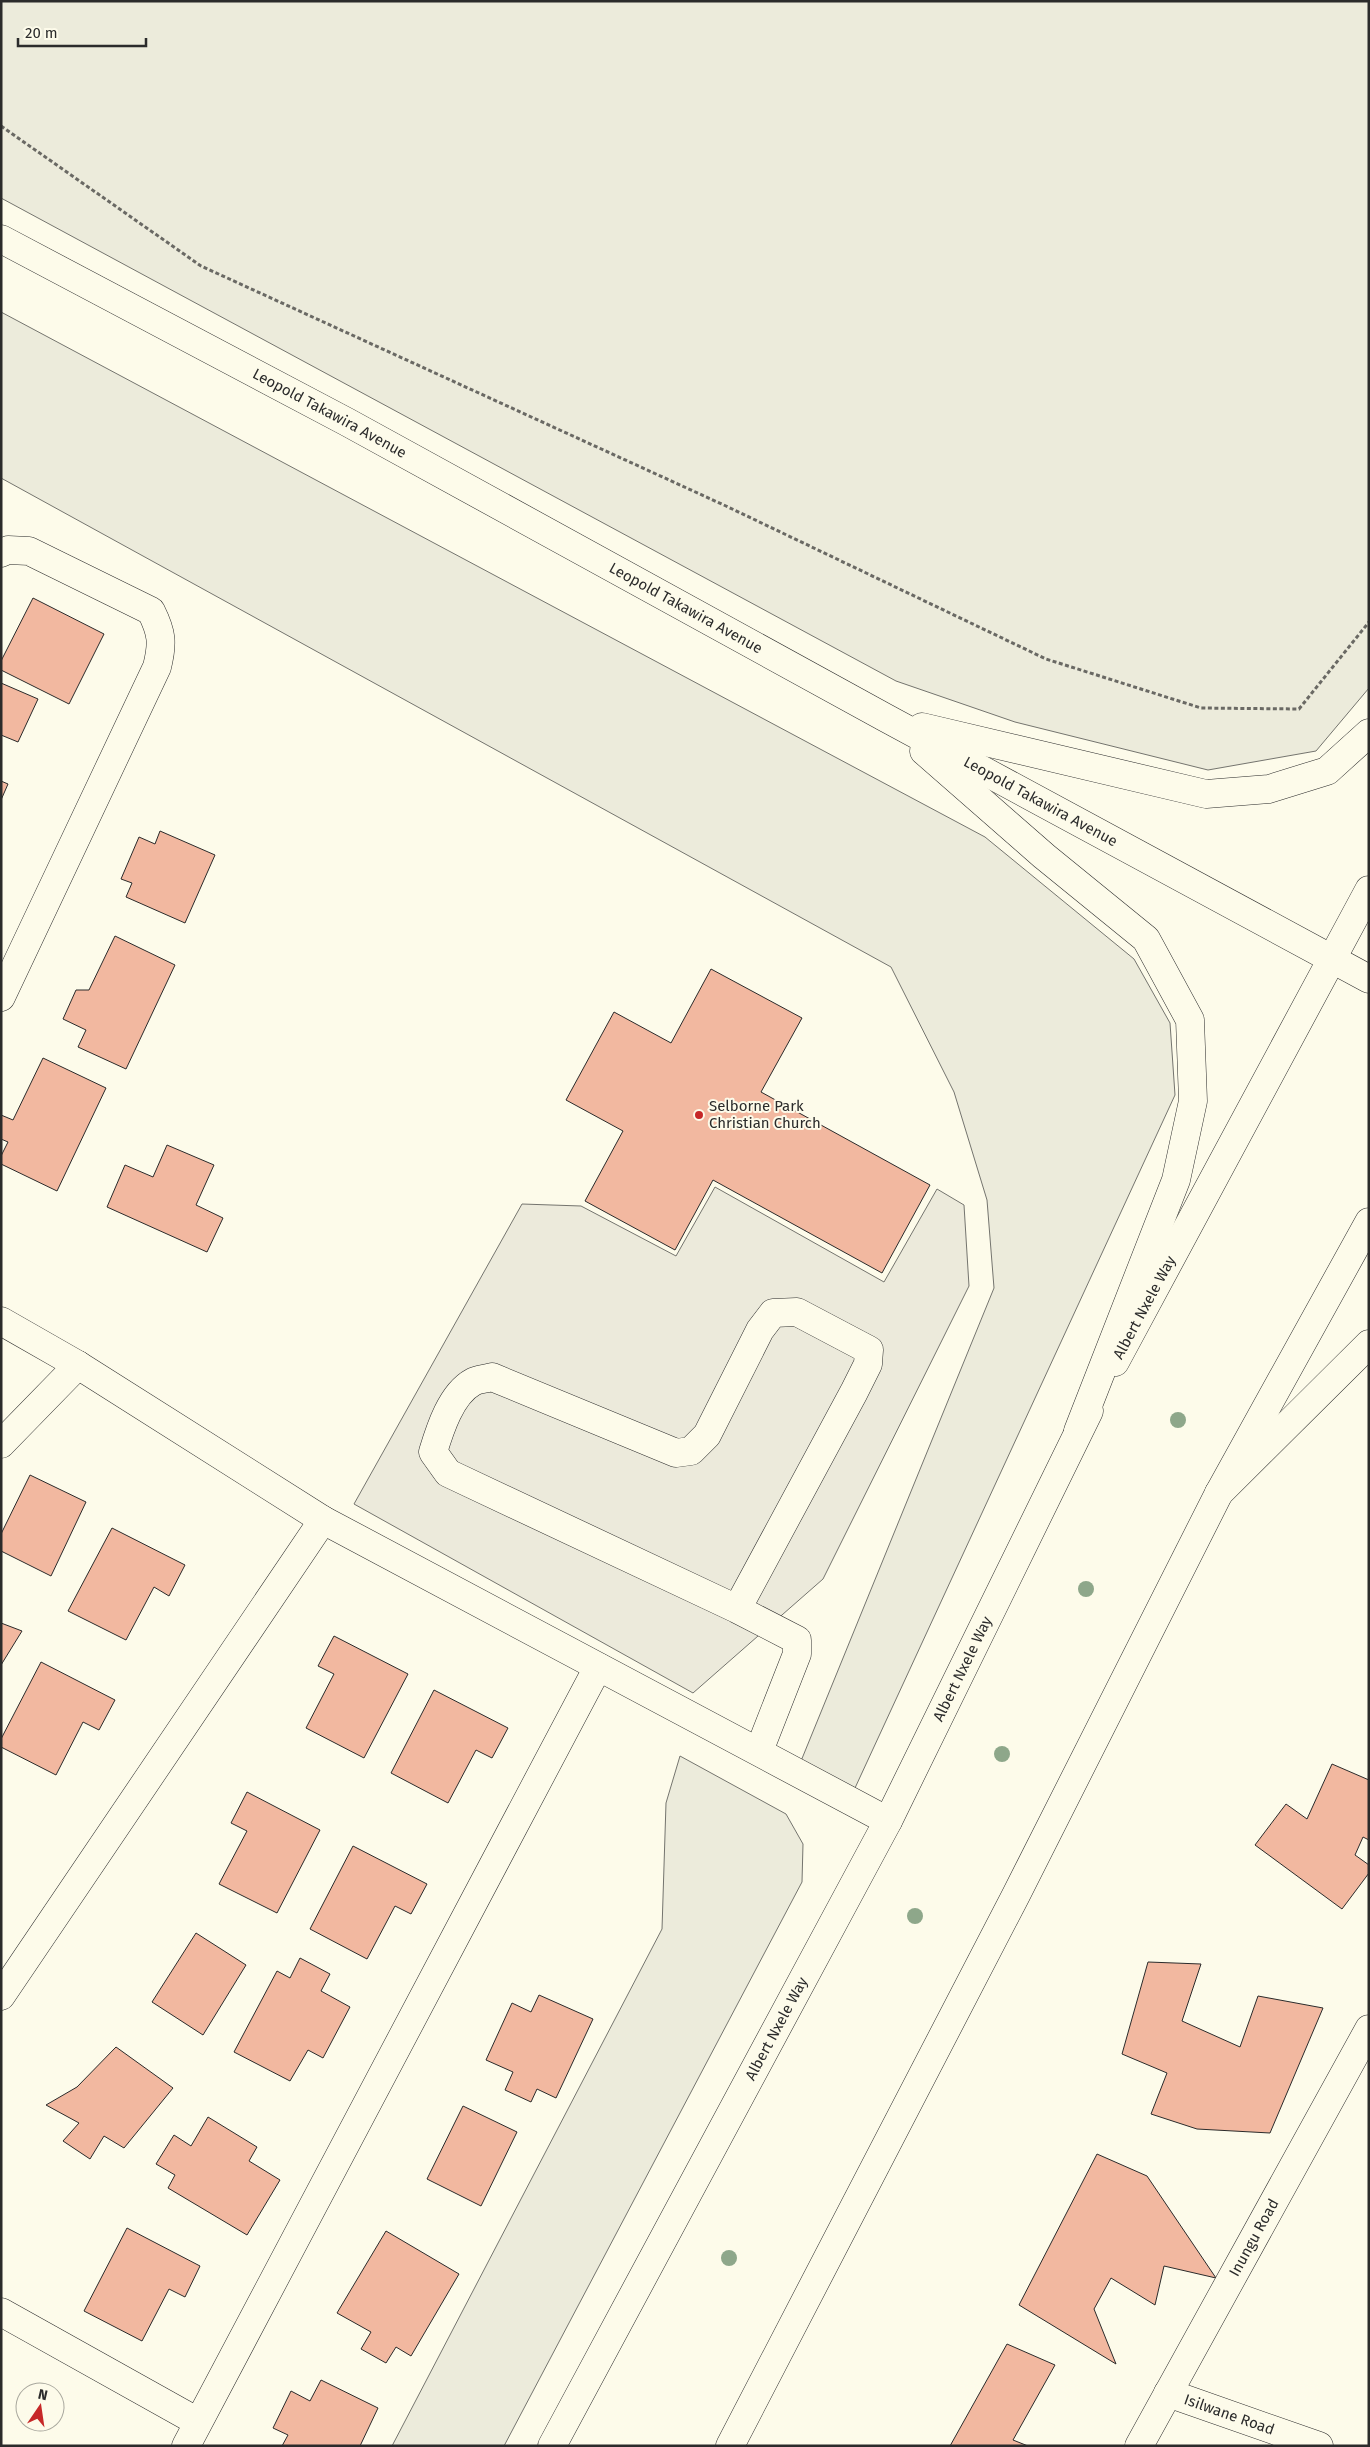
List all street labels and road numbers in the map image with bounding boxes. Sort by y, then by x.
street label: Leopold Takawira Avenue [250,365,410,462]
street label: Leopold Takawira Avenue [606,559,766,657]
street label: Leopold Takawira Avenue [961,753,1121,850]
street label: Albert Nxele Way [1109,1252,1180,1362]
street label: Albert Nxele Way [929,1613,996,1724]
street label: Albert Nxele Way [741,1973,812,2083]
street label: Inungu Road [1225,2196,1283,2280]
street label: Isilwane Road [1182,2390,1277,2439]

